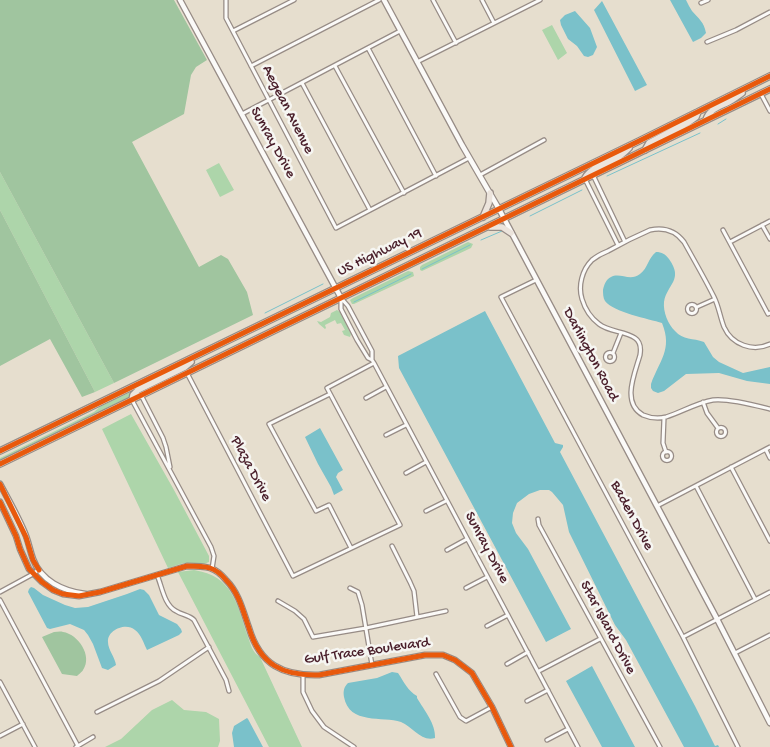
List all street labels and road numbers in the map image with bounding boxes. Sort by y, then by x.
street label: Aegean Avenue [257,63,317,157]
street label: Sunray Drive [245,104,299,182]
street label: US Highway 19 [335,225,425,281]
street label: Darlington Road [558,305,622,405]
street label: Plaza Drive [225,433,275,505]
street label: Baden Drive [605,478,657,554]
street label: Sunray Drive [460,509,512,587]
street label: Star Island Drive [575,578,639,678]
street label: Gulf Trace Boulevard [303,634,431,670]

